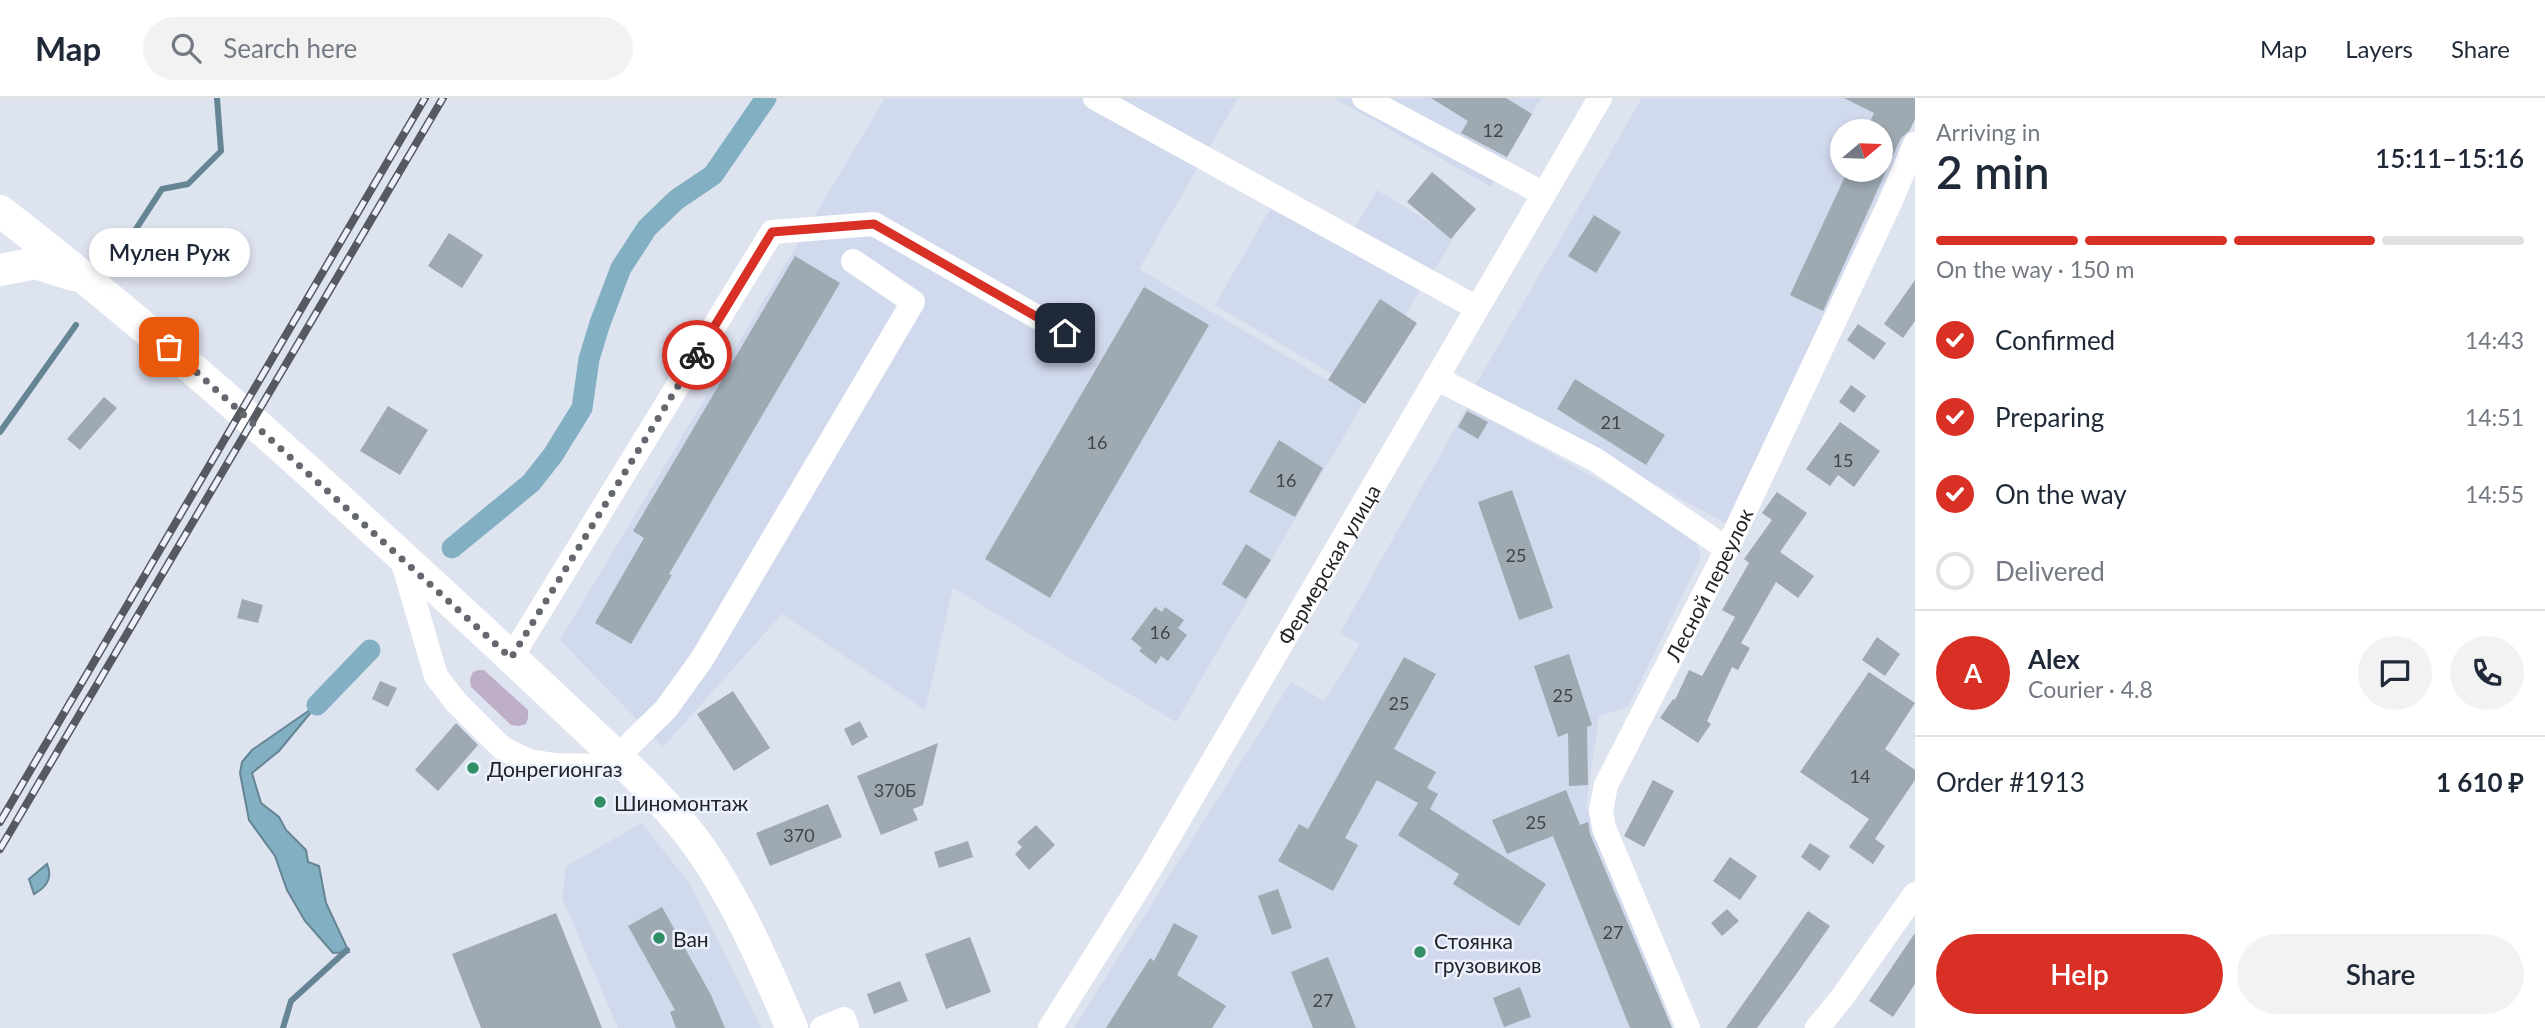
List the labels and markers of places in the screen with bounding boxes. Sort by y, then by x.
callout: Мулен Руж [88,228,249,277]
pin [1035,303,1095,363]
pin [139,317,199,377]
place label: Донрегионгаз [487,756,622,781]
marker: Донрегионгаз [465,760,481,776]
place label: Шиномонтаж [614,790,749,815]
marker: Шиномонтаж [592,794,608,810]
place label: Ван [673,926,709,951]
place label: Стоянка грузовиков [1434,928,1542,977]
marker: Ван [651,930,667,946]
marker: Стоянка грузовиков [1412,944,1428,960]

